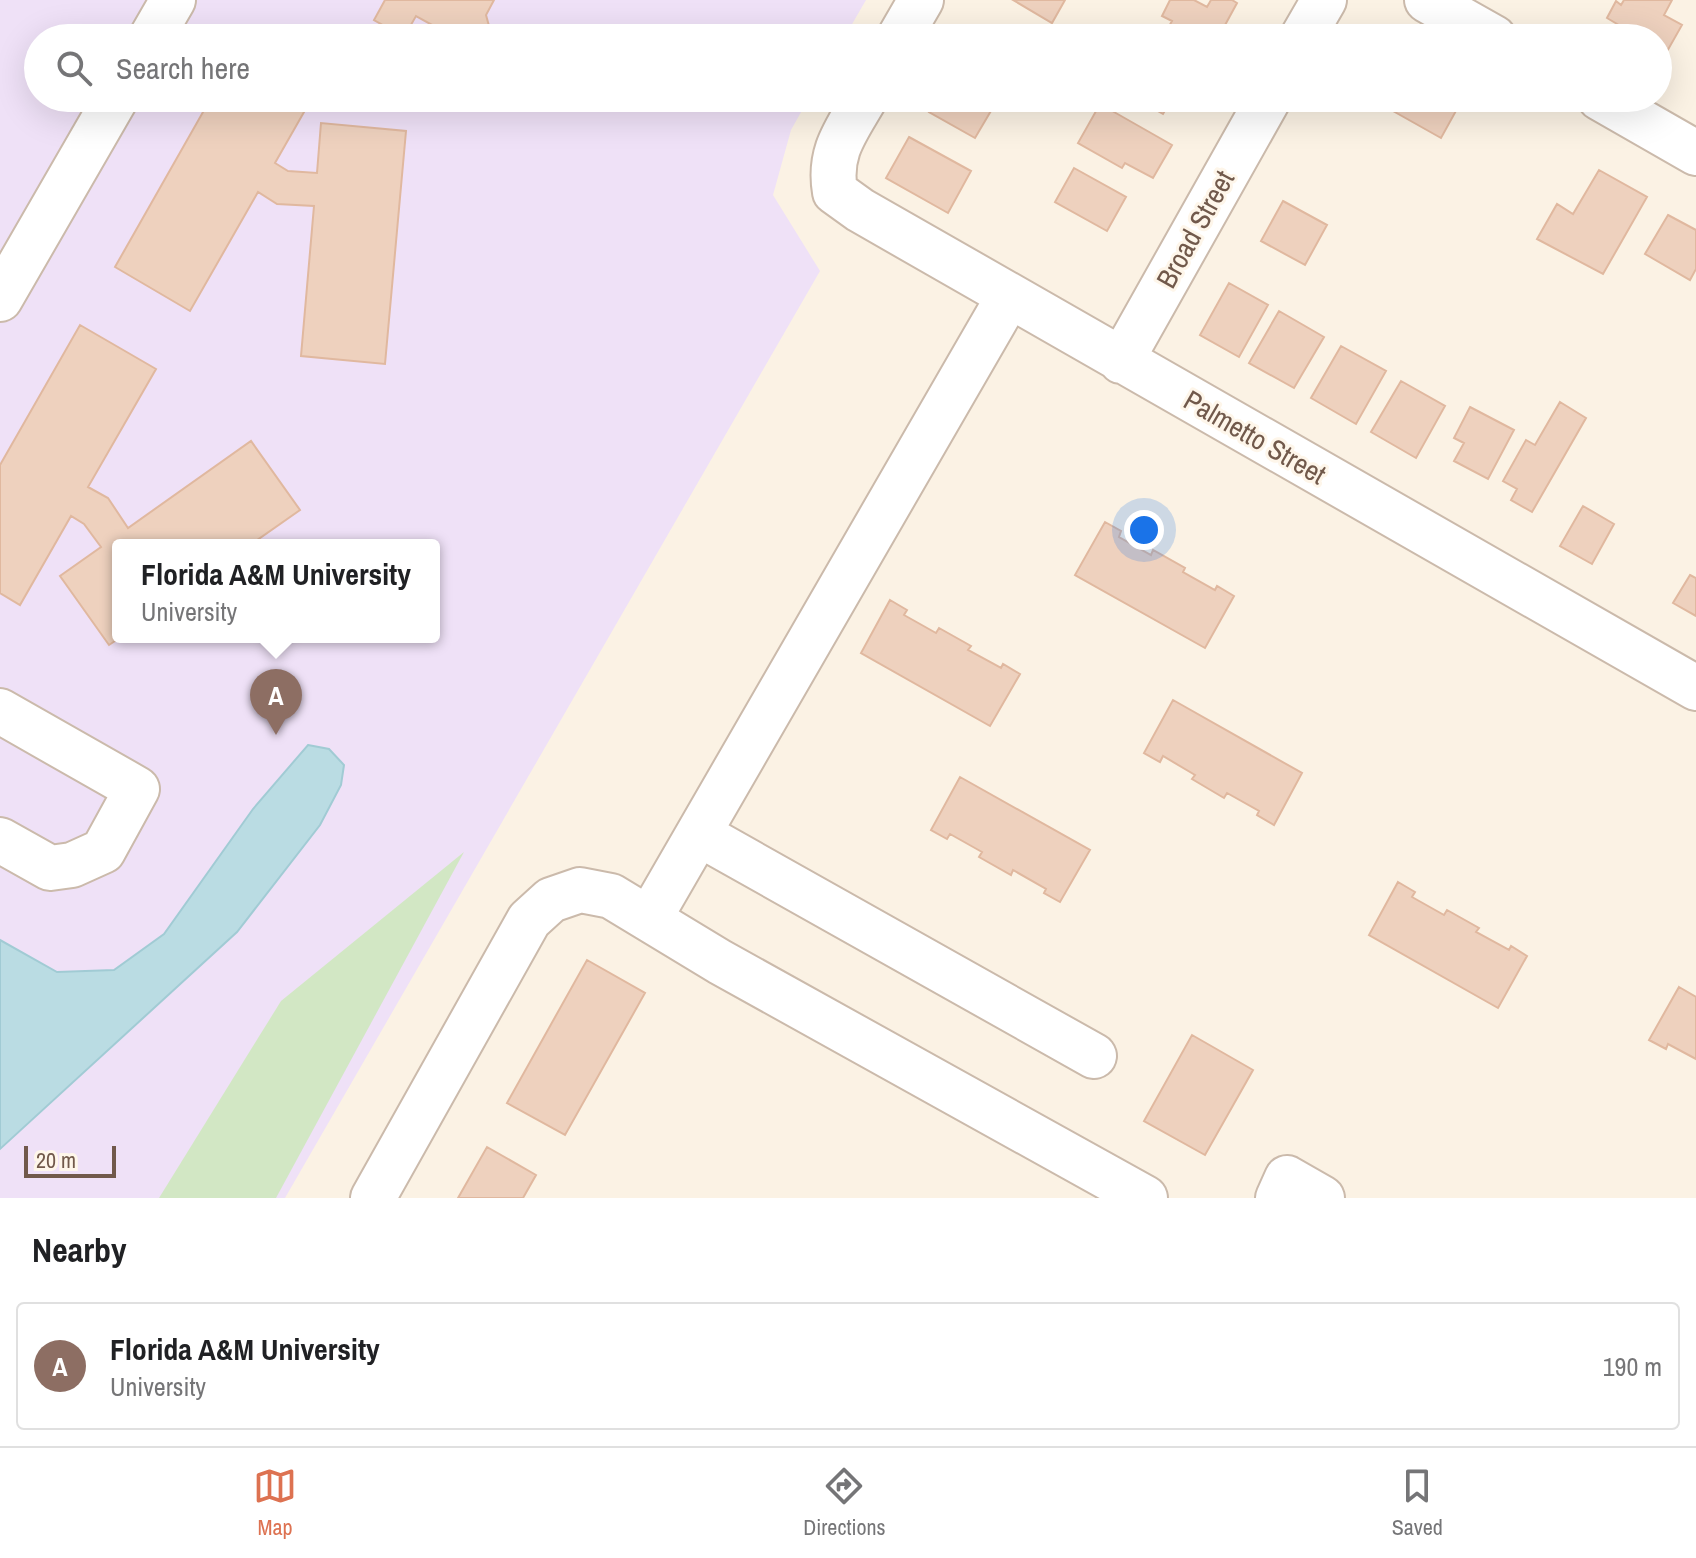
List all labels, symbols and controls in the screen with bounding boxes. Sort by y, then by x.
search box [24,24,1672,112]
icon: search [52,46,96,90]
text: Search here [116,48,250,88]
street label: Broad Street [1147,163,1243,295]
street label: Palmetto Street [1177,381,1333,493]
your location [1124,510,1164,550]
popup [112,539,440,643]
text: Florida A&M University [141,554,411,594]
text: University [141,594,237,629]
pin: A [250,669,302,735]
scale bar [24,1142,116,1178]
text: 20 m [36,1145,76,1175]
text: Nearby [32,1227,127,1273]
text: Florida A&M University [110,1329,380,1369]
text: A [52,1349,68,1384]
text: 190 m [1603,1349,1662,1384]
text: University [110,1369,206,1404]
tab: Map [253,1464,297,1542]
tab: Directions [803,1464,886,1542]
tab: Saved [1392,1464,1443,1542]

